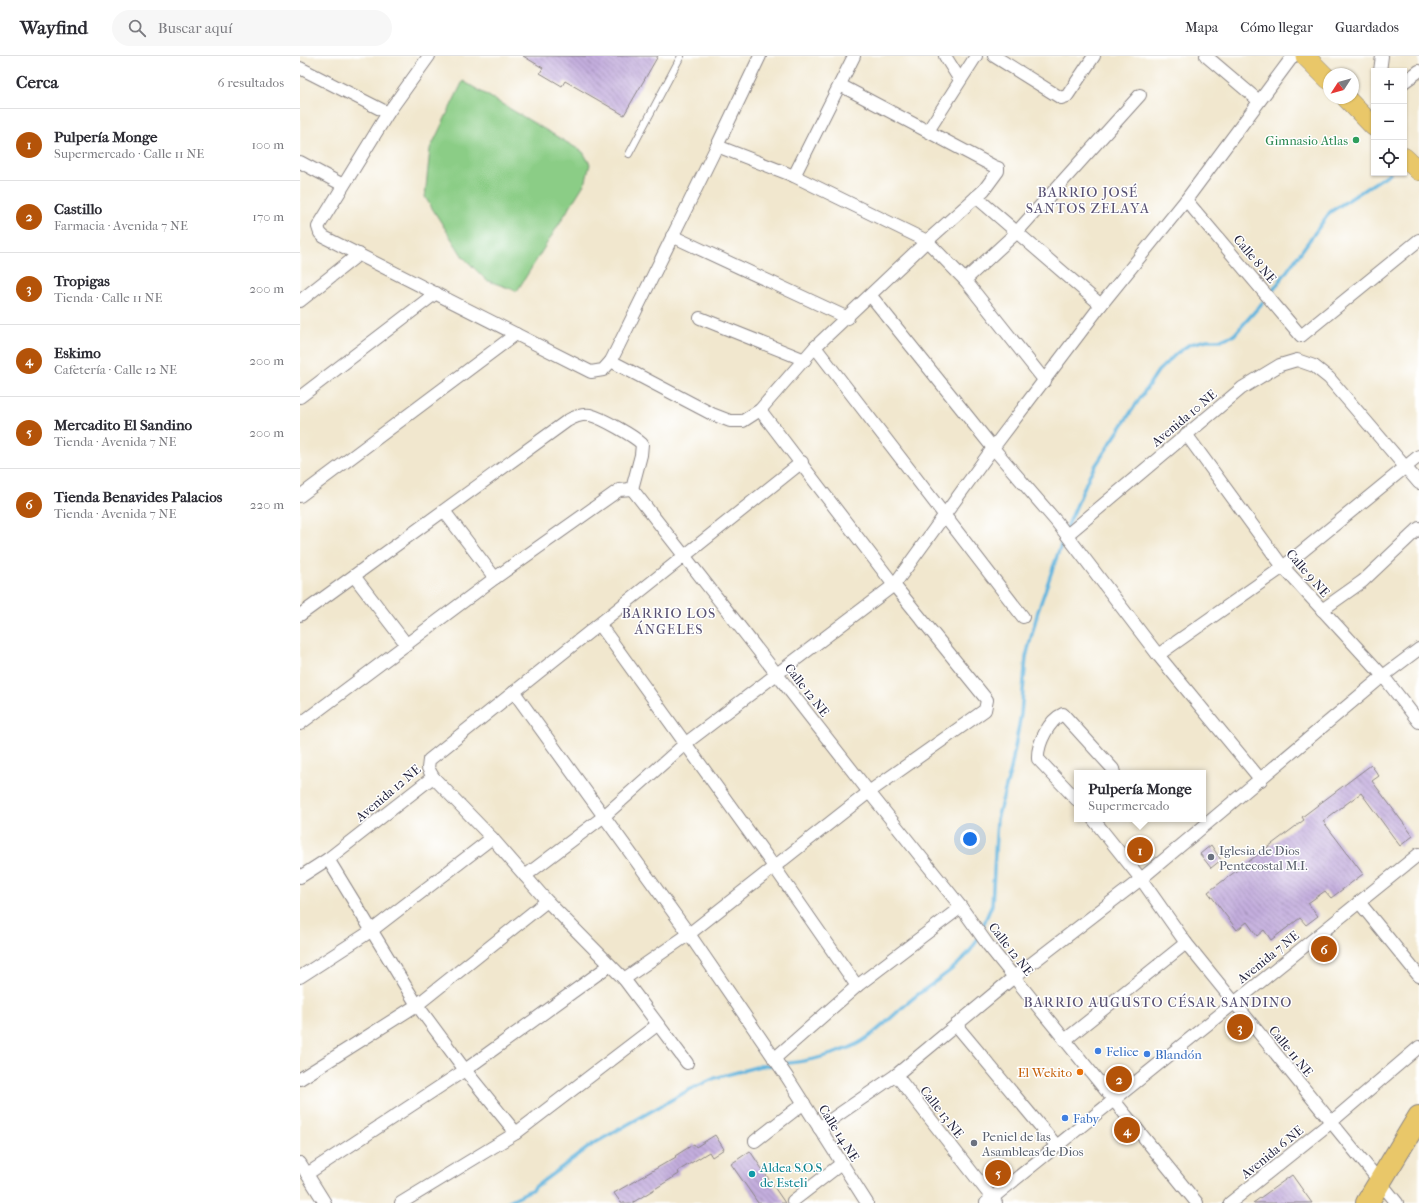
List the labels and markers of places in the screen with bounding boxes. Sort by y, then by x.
place label: Gimnasio Atlas [1265,133,1348,148]
marker: Gimnasio Atlas [1351,135,1361,145]
pin: 1 [1127,835,1153,865]
place label: Iglesia de Dios Pentecostal M.I. [1219,843,1308,873]
marker: Iglesia de Dios Pentecostal M.I. [1206,852,1216,862]
pin: 6 [1311,934,1337,964]
pin: 3 [1227,1012,1253,1042]
place label: Felice [1106,1044,1139,1059]
marker: Felice [1093,1046,1103,1056]
place label: Blandón [1155,1047,1202,1062]
marker: Blandón [1142,1049,1152,1059]
pin: 2 [1106,1064,1132,1094]
place label: El Wekito [1018,1065,1072,1080]
marker: El Wekito [1075,1067,1085,1077]
place label: Faby [1073,1111,1100,1126]
marker: Faby [1060,1113,1070,1123]
pin: 4 [1114,1115,1140,1145]
place label: Peniel de las Asambleas de Dios [981,1129,1084,1159]
marker: Peniel de las Asambleas de Dios [969,1138,979,1148]
pin: 5 [985,1158,1011,1188]
place label: Aldea S.O.S de Esteli [759,1160,823,1190]
marker: Aldea S.O.S de Esteli [747,1169,757,1179]

